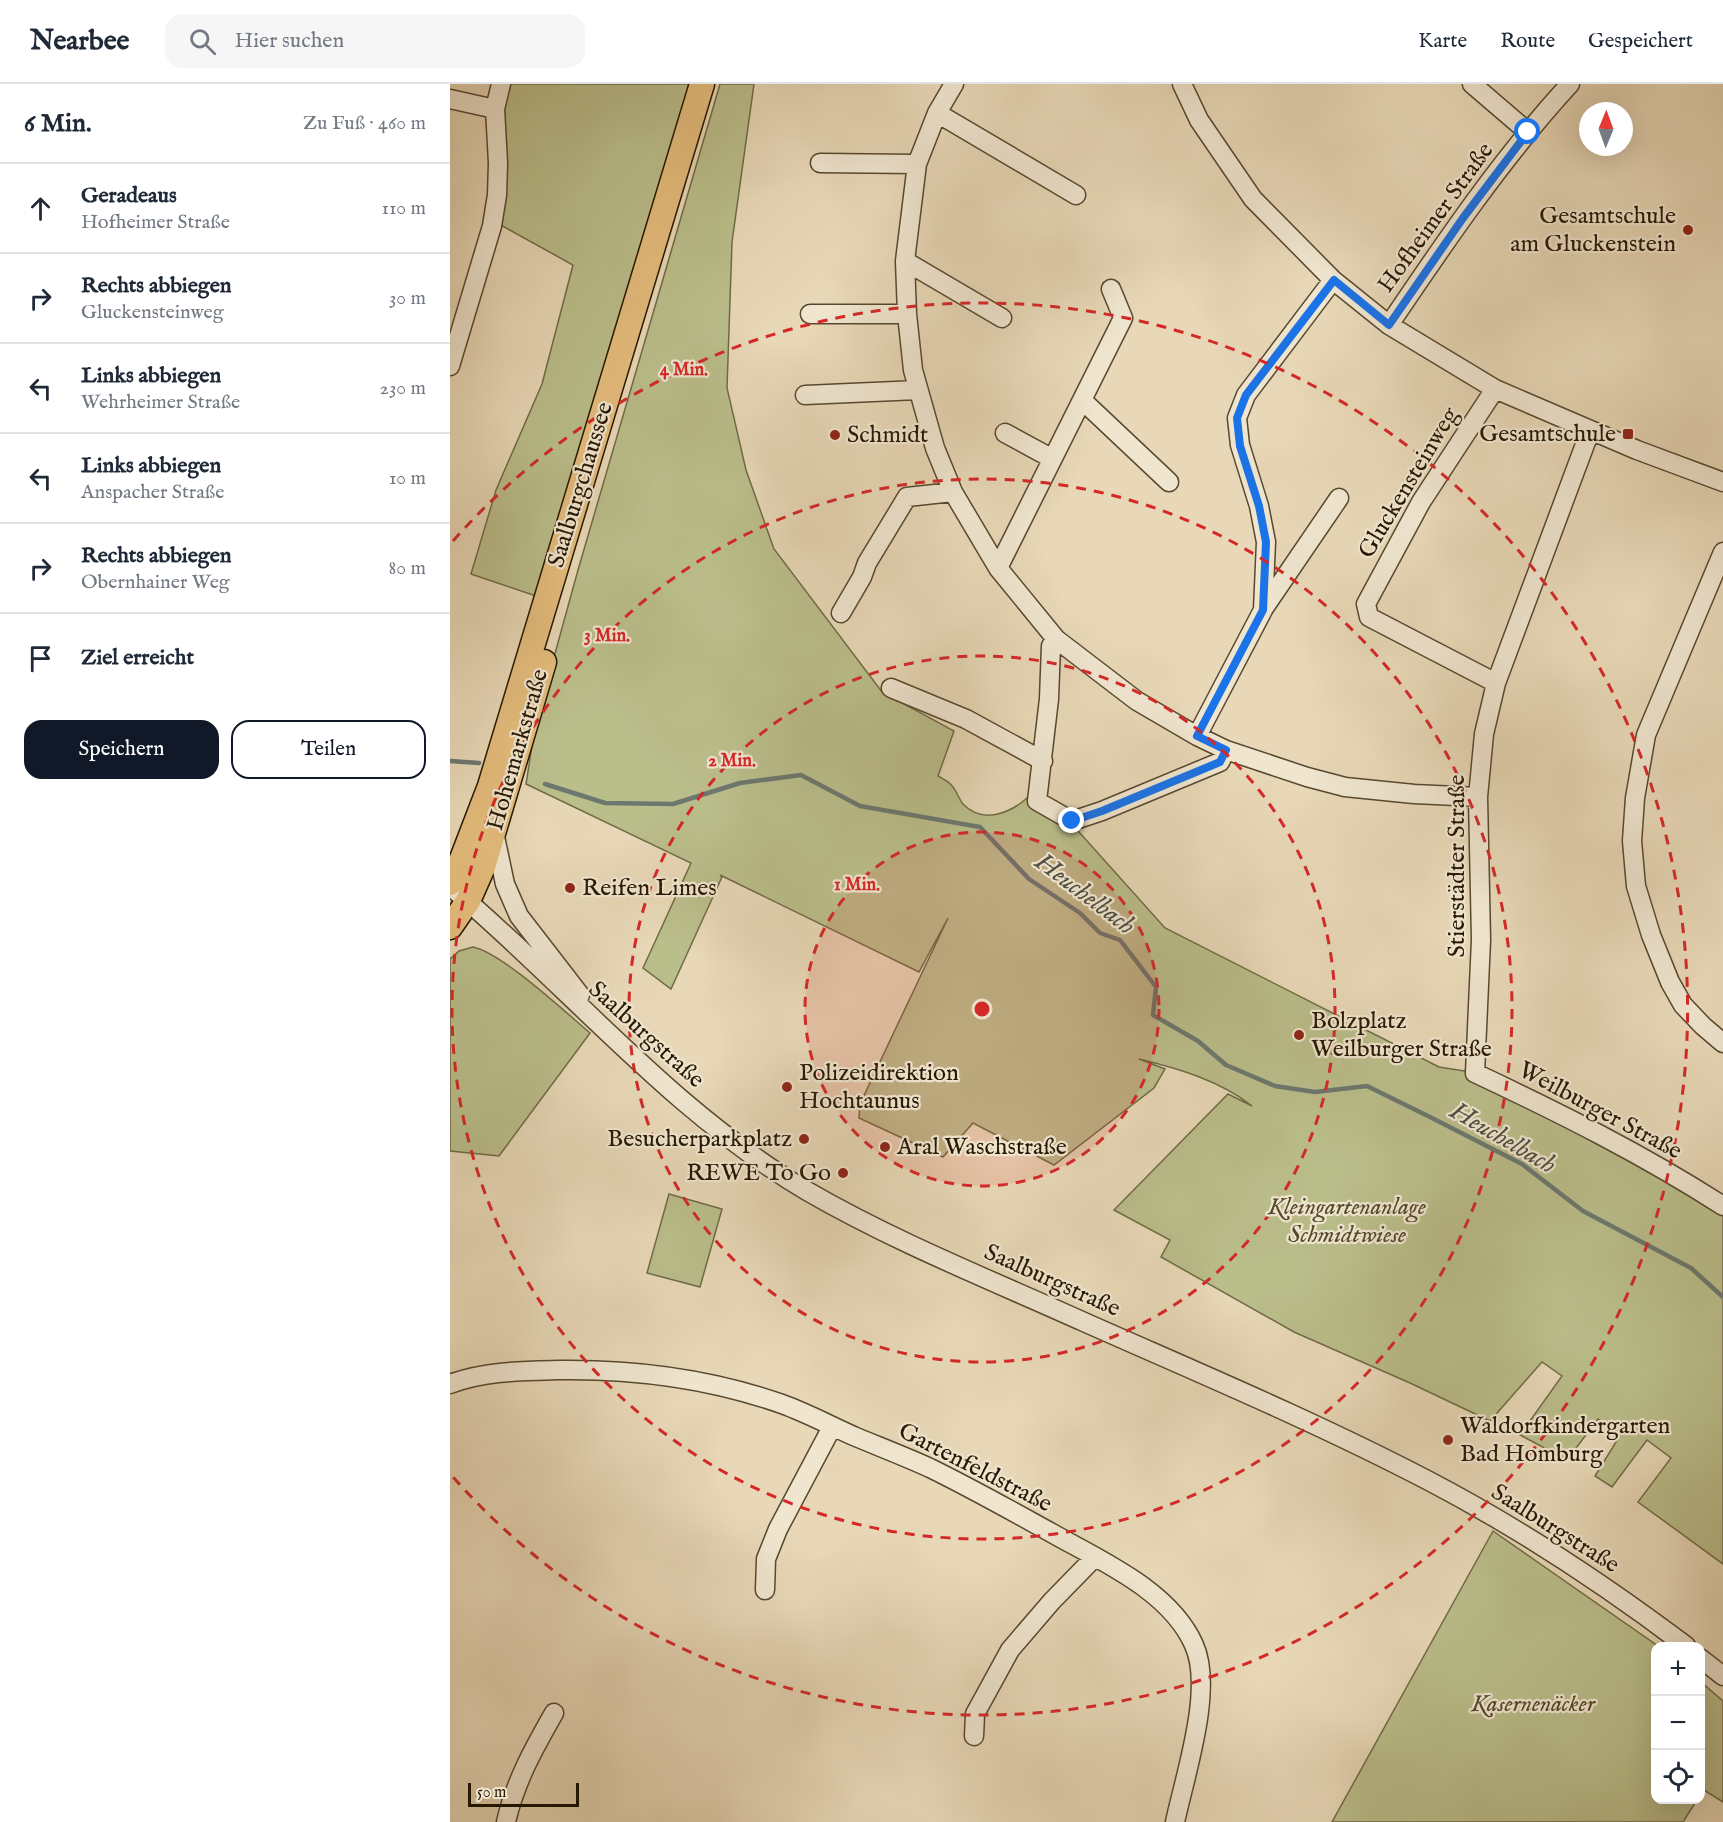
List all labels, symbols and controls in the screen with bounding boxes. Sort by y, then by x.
search box [165,14,585,68]
text: Nearbee [30,24,129,59]
icon: search [186,25,219,58]
text: Hier suchen [234,27,344,55]
text: Karte [1418,28,1467,55]
text: Route [1500,28,1555,55]
text: Gespeichert [1588,28,1693,55]
north arrow [1579,102,1633,156]
text: 6 Min. [24,107,91,140]
text: Zu Fuß · 460 m [303,111,426,136]
route start [1514,118,1540,144]
street label: Hofheimer Straße [1371,137,1501,299]
text: Geradeaus [81,182,177,210]
icon: ahead [24,192,57,225]
text: 110 m [382,196,426,221]
place label: Gesamtschule am Gluckenstein [1510,201,1676,260]
text: Hofheimer Straße [81,210,230,235]
marker: Gesamtschule am Gluckenstein [1681,223,1695,237]
text: Rechts abbiegen [81,272,231,300]
icon: right [24,282,57,315]
text: 30 m [389,286,426,311]
text: Gluckensteinweg [81,300,224,325]
text: 4 Min. [660,359,708,382]
text: Links abbiegen [81,362,221,390]
icon: left [24,372,57,405]
text: 230 m [380,376,426,401]
text: Wehrheimer Straße [81,390,240,415]
street label: Saalburgchaussee [541,399,621,571]
street label: Gluckensteinweg [1352,401,1467,564]
place label: Gesamtschule [1479,419,1616,450]
place label: Schmidt [847,420,928,451]
marker: Gesamtschule [1621,427,1635,441]
marker: Schmidt [828,428,842,442]
text: Links abbiegen [81,452,221,480]
icon: left [24,462,57,495]
text: 10 m [389,466,426,491]
text: Anspacher Straße [81,480,224,505]
text: Rechts abbiegen [81,542,231,570]
icon: right [24,552,57,585]
text: 80 m [389,556,426,581]
text: Obernhainer Weg [81,570,230,595]
text: 3 Min. [584,625,630,648]
icon: arrive [24,642,57,675]
text: Ziel erreicht [81,644,194,672]
street label: Hohemarkstraße [480,666,556,834]
button: Speichern [24,720,219,779]
button: Teilen [231,720,426,779]
text: 2 Min. [708,750,756,773]
street label: Stierstädter Straße [1442,775,1473,957]
route end [1058,807,1084,833]
water label: Heuchelbach [1028,845,1142,942]
place label: Reifen Limes [582,873,717,904]
text: 1 Min. [834,874,880,897]
marker: Reifen Limes [563,881,577,895]
street label: Saalburgstraße [581,975,711,1095]
centre of rings [972,999,992,1019]
place label: Bolzplatz Weilburger Straße [1311,1006,1492,1065]
marker: Bolzplatz Weilburger Straße [1292,1028,1306,1042]
street label: Weilburger Straße [1513,1055,1687,1167]
place label: Polizeidirektion Hochtaunus [799,1058,959,1117]
marker: Polizeidirektion Hochtaunus [780,1080,794,1094]
water label: Heuchelbach [1443,1094,1562,1181]
place label: Besucherparkplatz [607,1124,792,1155]
marker: Besucherparkplatz [797,1132,811,1146]
place label: Aral Waschstraße [896,1132,1067,1163]
marker: Aral Waschstraße [878,1140,892,1154]
place label: REWE To Go [686,1158,831,1189]
marker: REWE To Go [836,1166,850,1180]
park label: Kleingartenanlage Schmidtwiese [1267,1192,1426,1251]
street label: Saalburgstraße [979,1237,1125,1325]
place label: Waldorfkindergarten Bad Homburg [1460,1411,1671,1470]
street label: Gartenfeldstraße [893,1416,1057,1520]
marker: Waldorfkindergarten Bad Homburg [1441,1433,1455,1447]
street label: Saalburgstraße [1485,1477,1625,1581]
map controls [1651,1642,1705,1804]
button: + [1651,1642,1705,1696]
park label: Kasernenäcker [1470,1689,1597,1720]
button: − [1651,1696,1705,1750]
button: locate [1651,1750,1705,1804]
scale bar [468,1780,579,1808]
text: 50 m [477,1783,506,1803]

